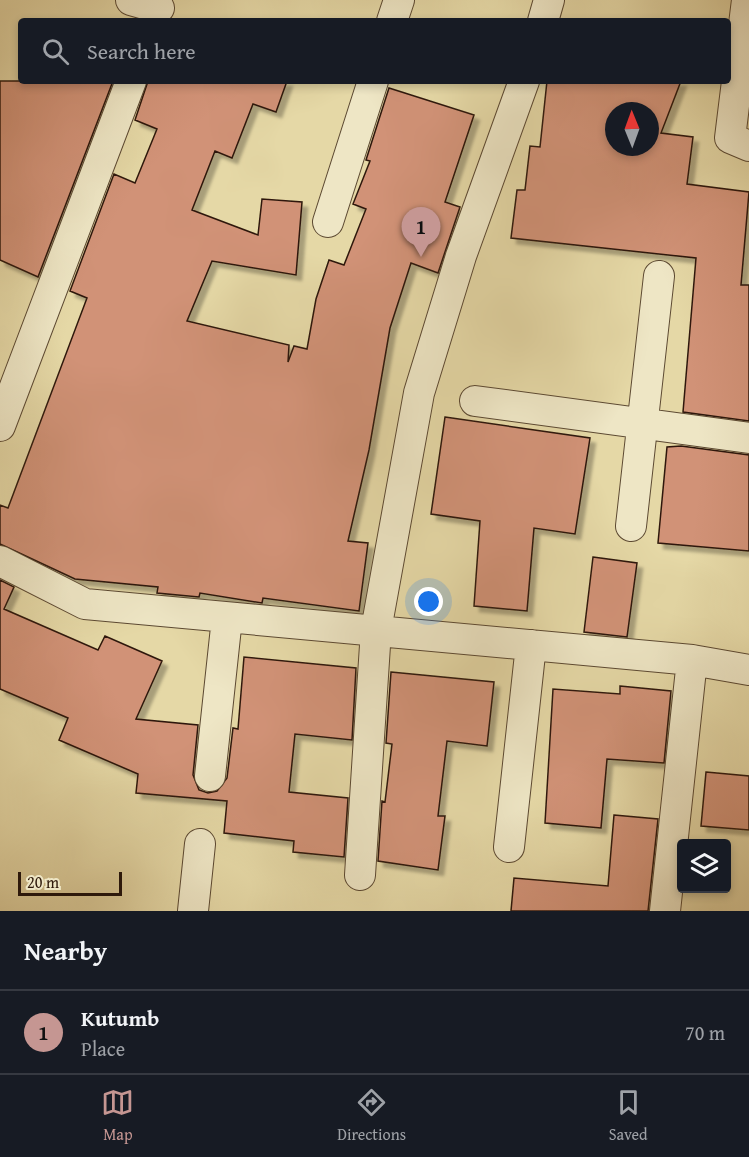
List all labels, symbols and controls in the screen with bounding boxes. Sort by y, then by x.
search box [18,18,731,84]
icon: search [39,35,72,68]
text: Search here [87,35,196,67]
north arrow [605,102,659,156]
pin: 1 [402,208,440,257]
your location [414,587,443,616]
map controls [677,839,731,893]
button: layers [677,839,731,893]
scale bar [18,869,122,896]
text: 20 m [27,870,59,894]
text: Nearby [24,931,107,970]
text: Kutumb [81,1002,159,1034]
text: 1 [38,1018,49,1047]
text: 70 m [685,1018,725,1047]
text: Place [81,1034,125,1063]
tab: Map [101,1086,134,1146]
tab: Directions [337,1086,406,1146]
tab: Saved [609,1086,648,1146]

